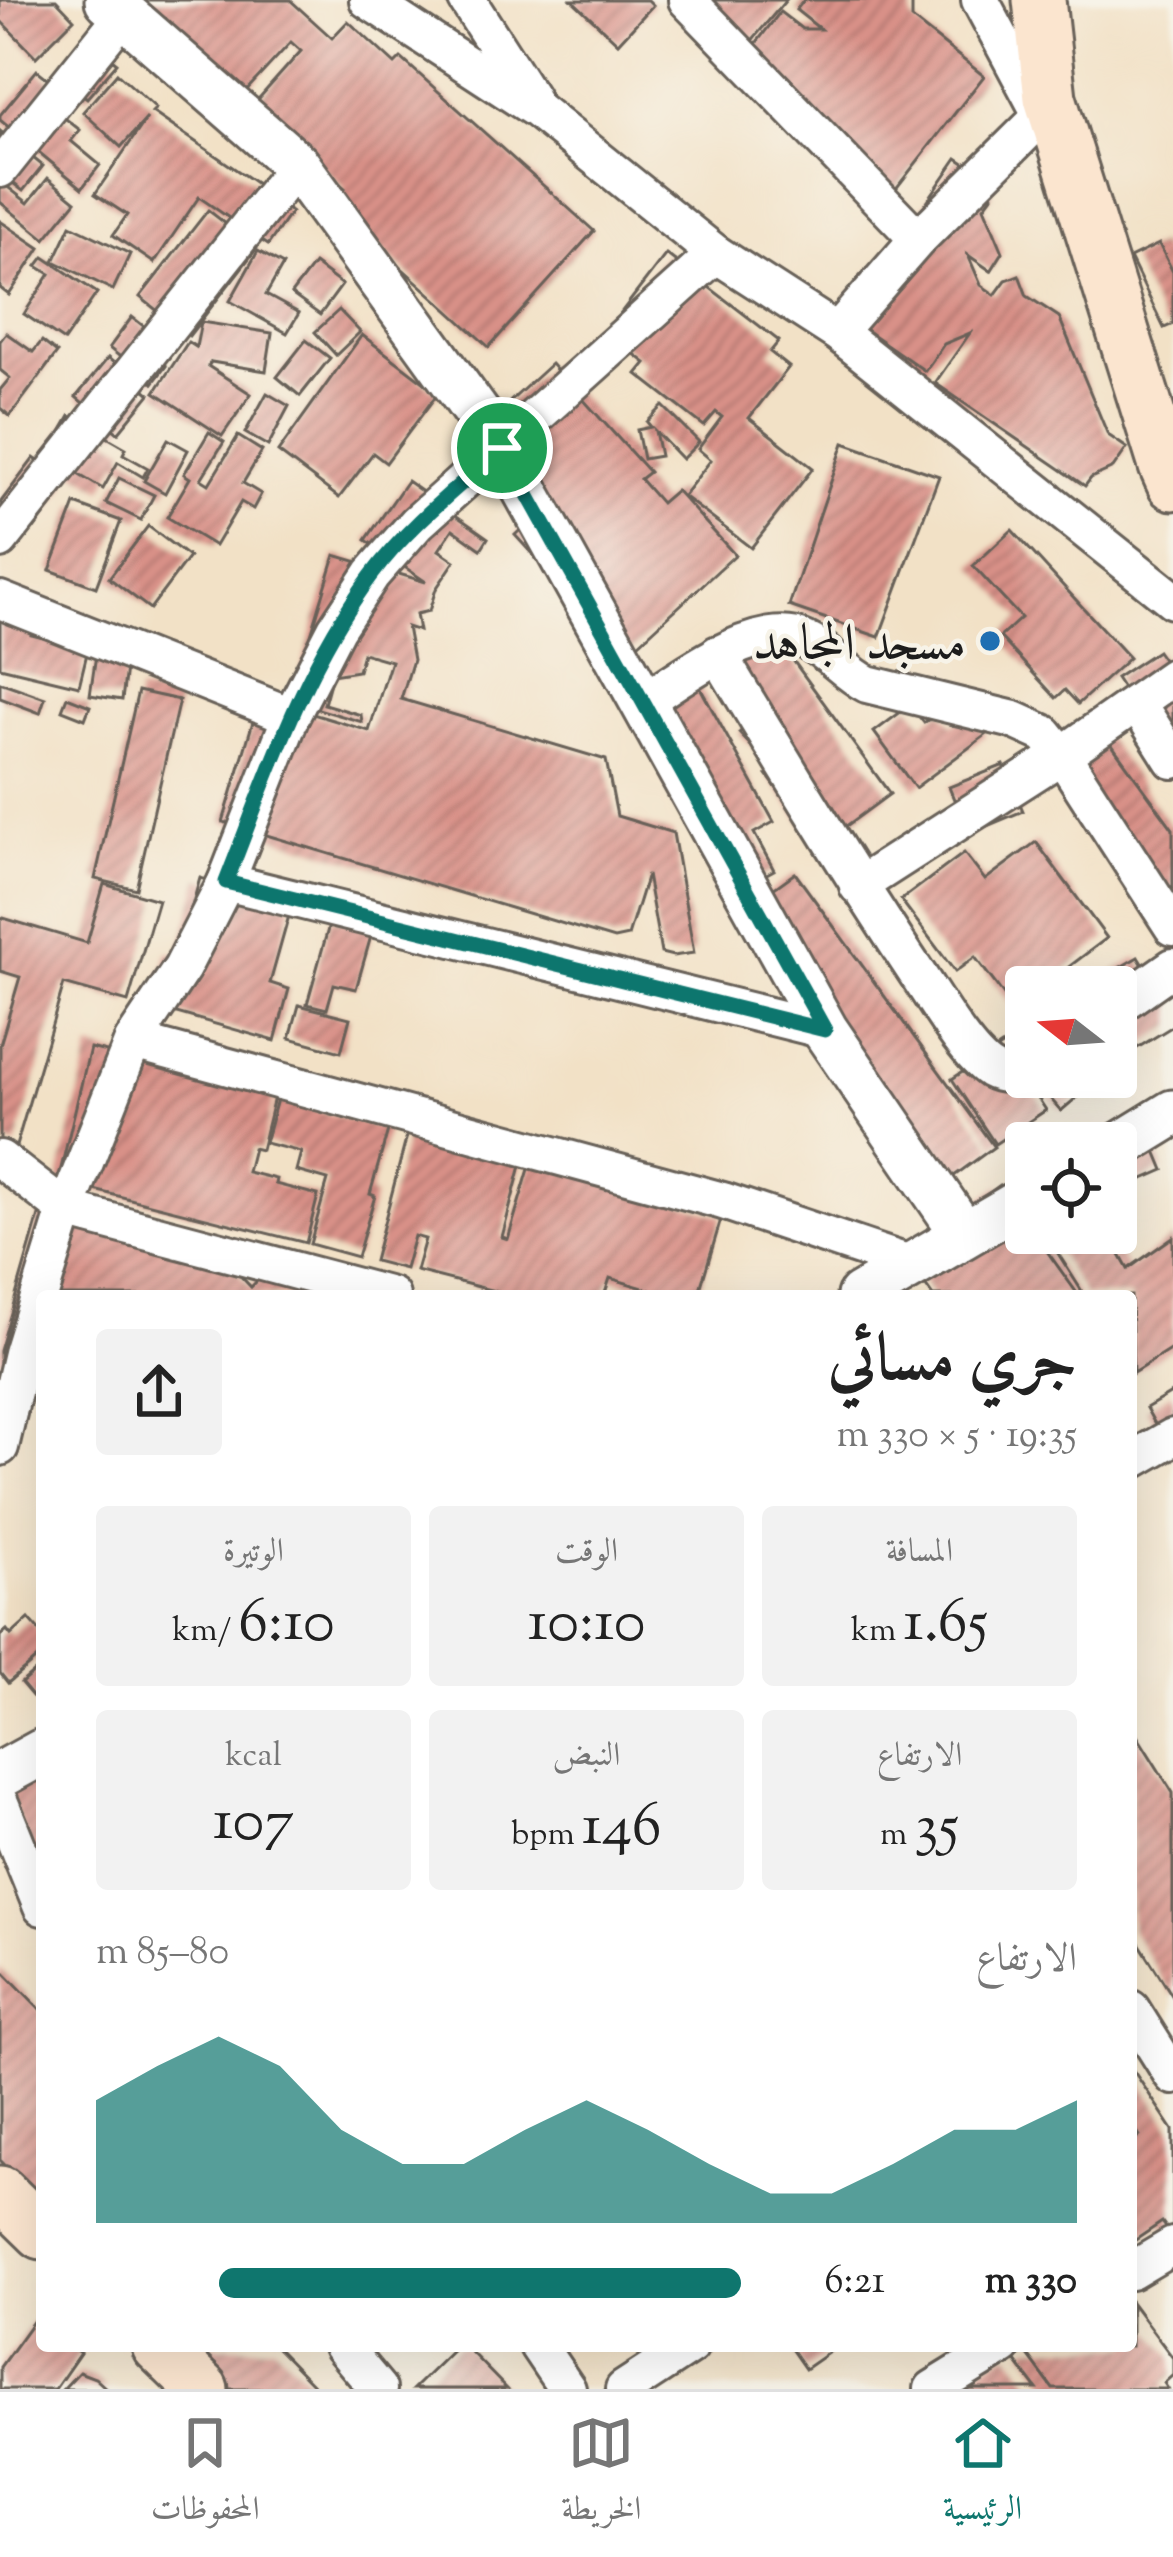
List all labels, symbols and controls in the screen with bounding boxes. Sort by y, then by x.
pin [451,397,553,499]
icon: arrive [469,415,535,481]
place label: مسجد المجاهد [753,610,966,683]
marker: مسجد المجاهد [977,628,1003,654]
north arrow [1005,966,1137,1098]
map controls [1005,966,1137,1254]
button: locate [1005,1122,1137,1254]
text: جري مسائي [828,1316,1077,1411]
button: share [96,1329,222,1455]
text: 19:35 · 5 × 330 m [837,1409,1077,1465]
text: الوتيرة [223,1529,284,1577]
text: الوقت [555,1529,618,1577]
text: المسافة [886,1529,953,1577]
text: 6:10 [238,1582,335,1669]
text: 10:10 [527,1582,646,1669]
text: 1.65 [903,1582,988,1669]
text: /km [172,1608,238,1656]
text: km [851,1608,903,1656]
text: kcal [225,1733,282,1781]
text: النبض [552,1733,621,1781]
text: الارتفاع [877,1733,962,1781]
text: 107 [213,1781,294,1868]
text: 146 [582,1786,662,1873]
text: 35 [914,1786,959,1873]
text: bpm [511,1812,582,1860]
text: m [880,1812,914,1860]
text: 80–85 m [96,1926,229,1982]
text: الارتفاع [976,1933,1077,1989]
text: 6:21 [824,2255,885,2311]
text: 330 m [985,2255,1077,2311]
tab: المحفوظات [151,2410,260,2540]
tab: الخريطة [561,2410,641,2540]
tab: الرئيسية [943,2410,1022,2540]

